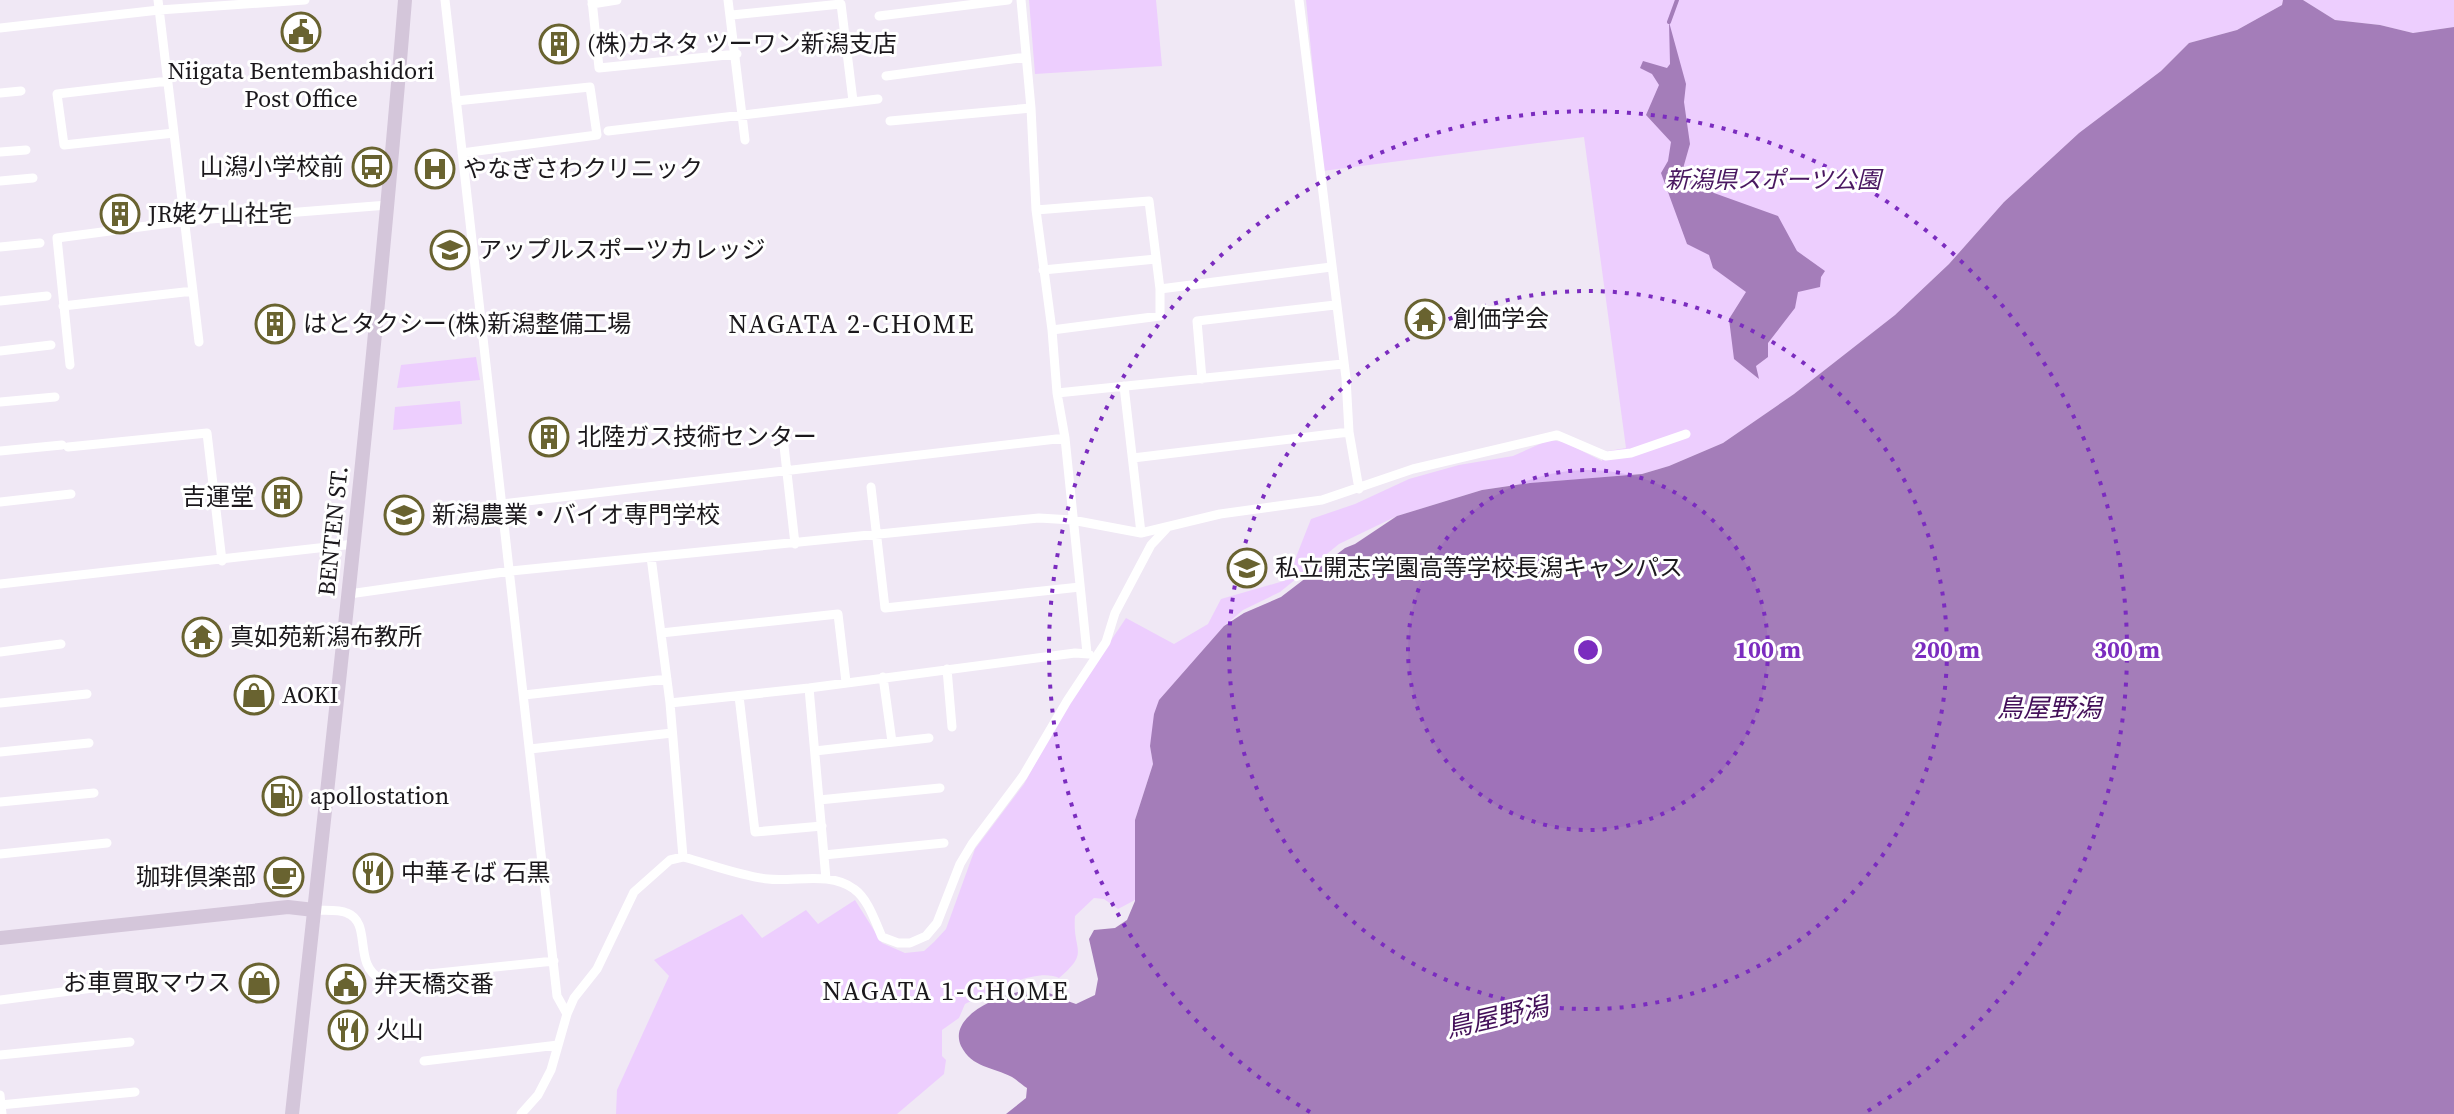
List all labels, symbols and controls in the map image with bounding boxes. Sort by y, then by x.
public building icon: Niigata Bentembashidori Post Office [280,11,322,53]
building icon: (株)カネタ ツーワン新潟支店 [538,23,580,65]
place label: (株)カネタ ツーワン新潟支店 [587,27,897,60]
place label: Niigata Bentembashidori Post Office [167,54,435,115]
bus stop icon: 山潟小学校前 [351,146,393,188]
hospital icon: やなぎさわクリニック [414,148,456,190]
place label: 山潟小学校前 [200,150,344,183]
place label: やなぎさわクリニック [463,152,703,185]
park label: 新潟県スポーツ公園 [1665,163,1884,196]
building icon: JR姥ケ山社宅 [99,193,141,235]
place label: JR姥ケ山社宅 [147,197,293,230]
school or university icon: アップルスポーツカレッジ [429,229,471,271]
place label: アップルスポーツカレッジ [478,233,766,266]
temple icon: 創価学会 [1404,298,1446,340]
place label: 創価学会 [1453,302,1549,335]
building icon: はとタクシー(株)新潟整備工場 [254,303,296,345]
district label: NAGATA 2-CHOME [728,306,976,342]
place label: はとタクシー(株)新潟整備工場 [303,307,631,340]
building icon: 北陸ガス技術センター [528,416,570,458]
place label: 北陸ガス技術センター [577,420,817,453]
street label: BENTEN ST. [309,464,356,598]
building icon: 吉運堂 [261,476,303,518]
place label: 吉運堂 [182,480,254,513]
school or university icon: 新潟農業・バイオ専門学校 [383,494,425,536]
place label: 新潟農業・バイオ専門学校 [432,498,720,531]
school or university icon: 私立開志学園高等学校長潟キャンパス [1226,547,1268,589]
place label: 私立開志学園高等学校長潟キャンパス [1275,551,1683,584]
temple icon: 真如苑新潟布教所 [181,616,223,658]
place label: 真如苑新潟布教所 [230,620,422,653]
text: 100 m [1735,633,1801,666]
text: 200 m [1914,633,1980,666]
text: 300 m [2094,633,2160,666]
centre of rings [1574,636,1602,664]
shop icon: AOKI [233,674,275,716]
place label: AOKI [282,678,338,711]
water label: 鳥屋野潟 [1997,690,2104,726]
fuel station icon: apollostation [261,775,303,817]
place label: apollostation [310,779,449,812]
restaurant icon: 中華そば 石黒 [352,852,394,894]
cafe icon: 珈琲倶楽部 [263,856,305,898]
place label: 中華そば 石黒 [401,856,551,889]
place label: 珈琲倶楽部 [136,860,256,893]
shop icon: お車買取マウス [238,962,280,1004]
public building icon: 弁天橋交番 [325,963,367,1005]
place label: お車買取マウス [63,966,231,999]
place label: 弁天橋交番 [374,967,494,1000]
district label: NAGATA 1-CHOME [822,973,1070,1009]
water label: 鳥屋野潟 [1442,987,1555,1046]
restaurant icon: 火山 [327,1009,369,1051]
place label: 火山 [376,1013,424,1046]

